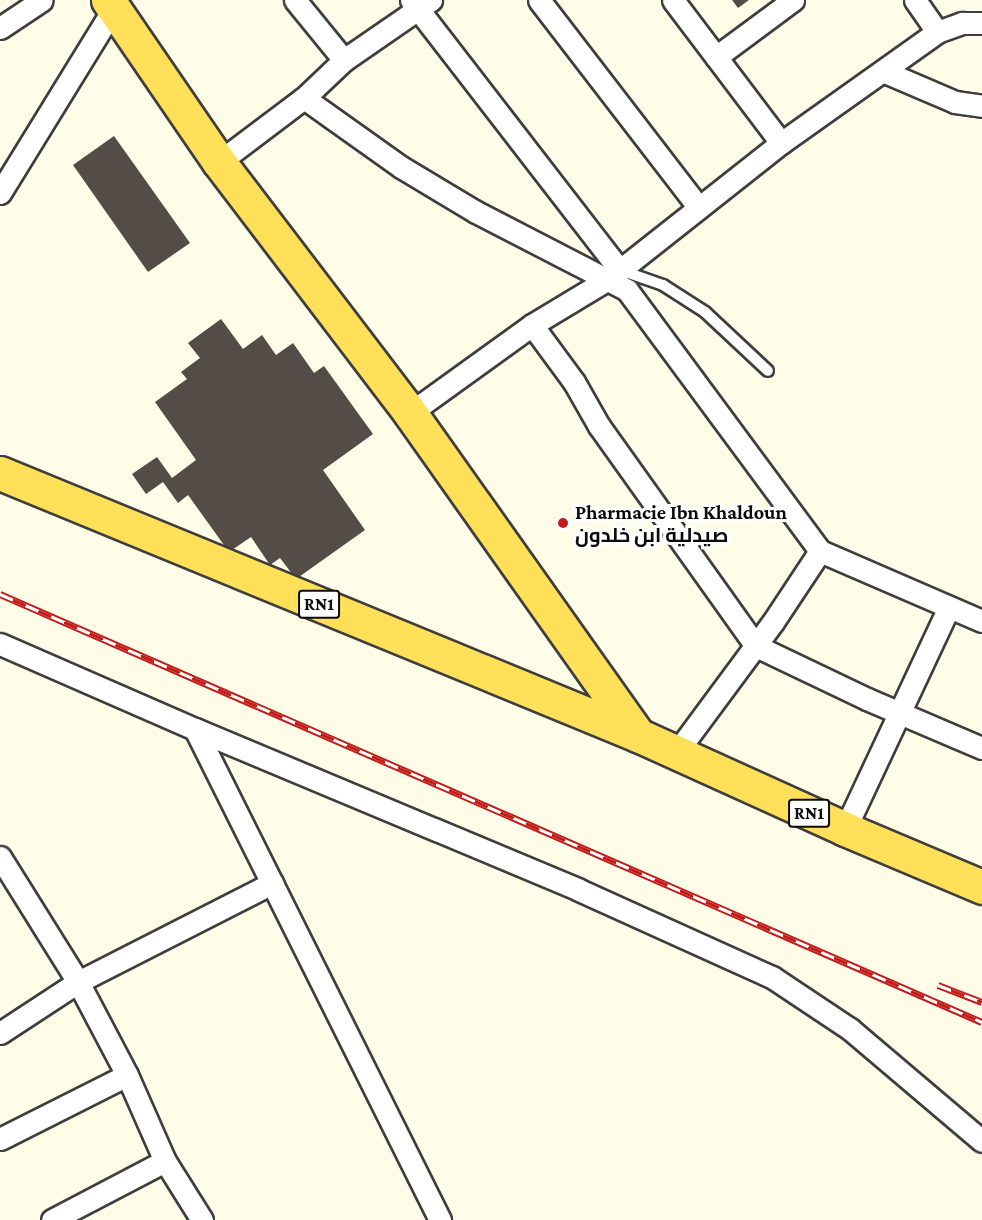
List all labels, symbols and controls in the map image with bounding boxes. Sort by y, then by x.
place label: Pharmacie Ibn Khaldoun صيدلية ابن خلدون [575,500,787,547]
marker: Pharmacie Ibn Khaldoun صيدلية ابن خلدون [556,516,570,530]
road number: RN1 [298,589,340,619]
road number: RN1 [788,798,830,828]

